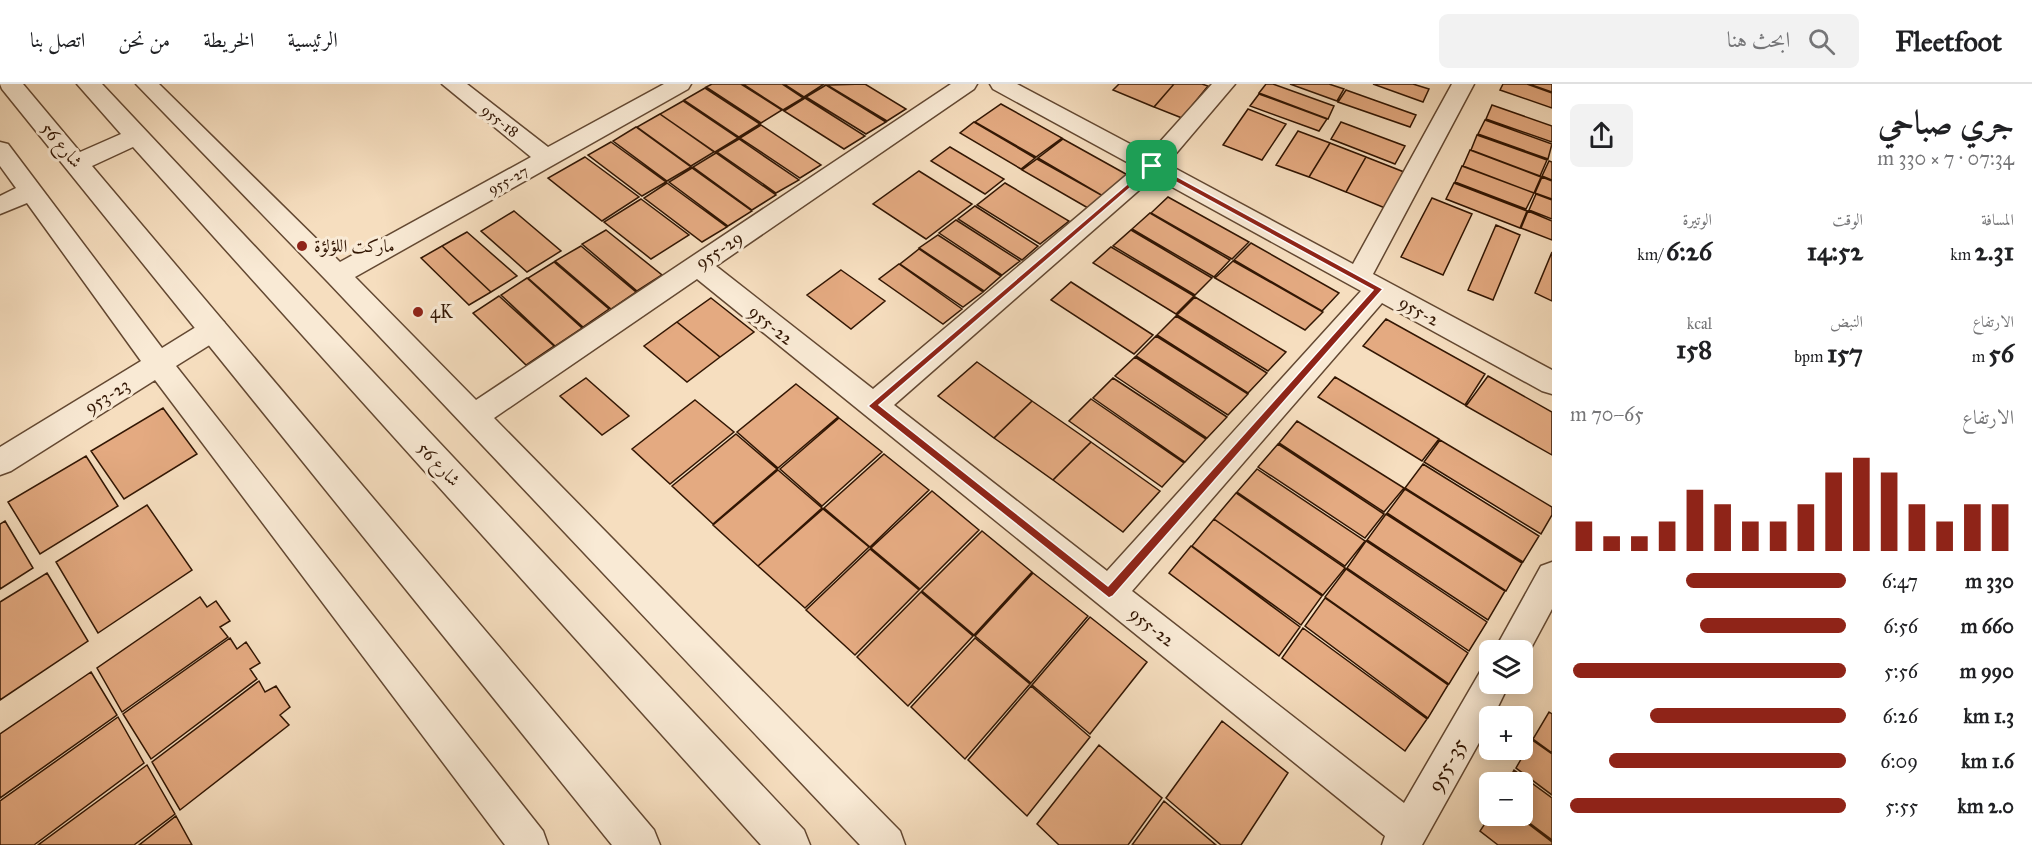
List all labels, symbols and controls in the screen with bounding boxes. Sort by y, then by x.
search box [1439,14,1859,68]
text: Fleetfoot [1895,24,2002,59]
icon: search [1805,25,1838,58]
text: ابحث هنا [1727,26,1790,53]
text: اتصل بنا [30,27,85,53]
text: من نحن [118,27,170,53]
text: الخريطة [203,27,254,53]
text: الرئيسية [287,27,338,53]
street label: 955-18 [478,101,522,141]
text: جري صباحي [1878,103,2014,143]
button: share [1570,104,1633,167]
street label: شارع 56 [34,118,87,175]
pin [1126,140,1177,191]
text: 07:34 · 7 × 330 m [1877,146,2014,170]
icon: arrive [1135,149,1168,182]
street label: 955-27 [485,162,531,198]
text: الوتيرة [1682,210,1712,229]
text: الوقت [1832,210,1863,229]
text: المسافة [1981,210,2014,229]
street label: 955-29 [691,226,747,274]
place label: ماركت اللؤلؤة [314,235,395,257]
text: 6:26 [1666,235,1712,267]
text: 14:52 [1807,235,1863,267]
text: 2.31 [1975,235,2014,267]
marker: ماركت اللؤلؤة [295,239,309,253]
text: /km [1637,245,1666,264]
text: km [1950,245,1975,264]
street label: 955-2 [1395,291,1443,331]
street label: 955-22 [744,300,798,350]
place label: 4K [430,301,454,323]
marker: 4K [411,305,425,319]
text: النبض [1830,312,1863,331]
text: الارتفاع [1972,312,2014,331]
text: kcal [1687,314,1712,333]
text: 158 [1676,333,1712,365]
text: 157 [1827,337,1863,369]
text: 56 [1989,337,2014,369]
text: bpm [1794,347,1827,366]
text: m [1972,347,1989,366]
street label: 953-23 [81,374,133,418]
text: 65–70 m [1570,402,1643,426]
text: الارتفاع [1962,405,2014,429]
street label: شارع 56 [410,437,465,494]
text: 6:47 [1882,569,1918,593]
text: 330 m [1965,569,2014,593]
street label: 955-22 [1125,602,1179,652]
text: 6:56 [1883,614,1918,638]
text: 660 m [1961,614,2014,638]
map controls [1479,640,1533,826]
button: layers [1479,640,1533,694]
text: 5:56 [1884,659,1918,683]
text: 990 m [1960,659,2014,683]
text: 6:26 [1883,704,1918,728]
text: 1.3 km [1964,704,2014,728]
button: + [1479,706,1533,760]
street label: 955-35 [1422,733,1472,796]
text: 6:09 [1880,749,1918,773]
text: 1.6 km [1961,749,2014,773]
button: − [1479,772,1533,826]
text: 5:55 [1885,794,1918,818]
text: 2.0 km [1958,794,2014,818]

